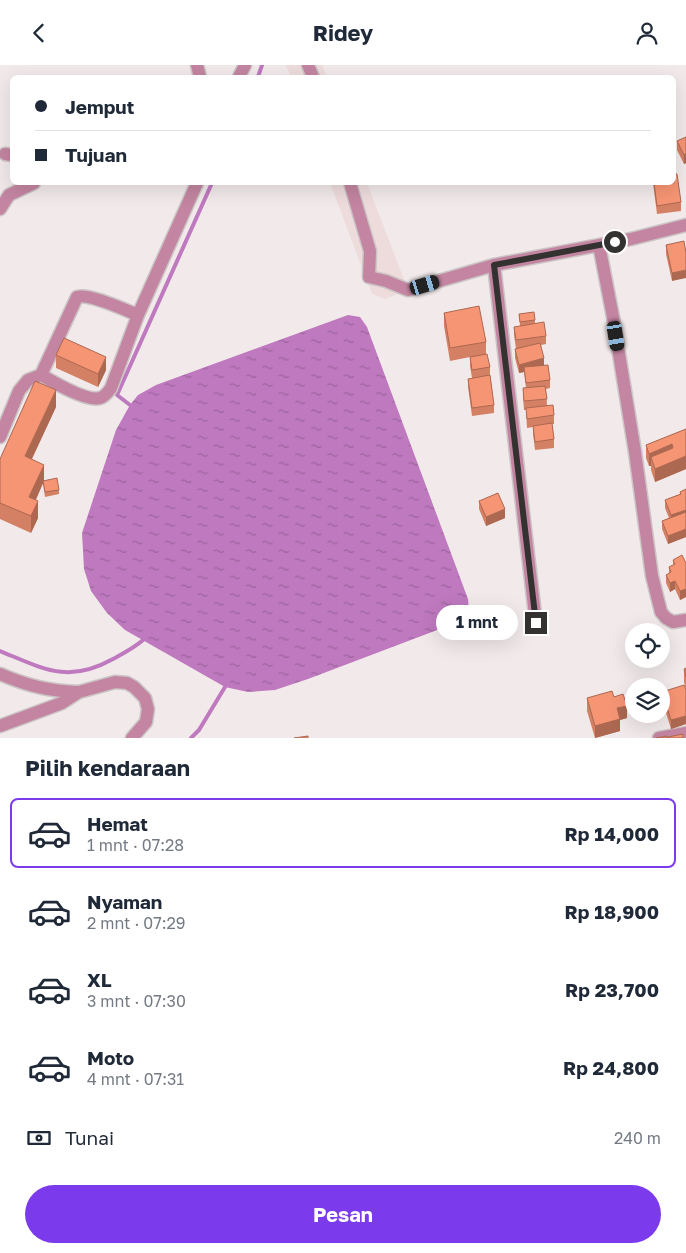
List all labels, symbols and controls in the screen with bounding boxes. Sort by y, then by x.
icon: back [25,19,53,47]
text: Ridey [313,19,373,46]
icon: person [633,19,661,47]
text: Jemput [65,95,134,118]
text: Tujuan [65,143,127,166]
route start [604,231,626,253]
car [408,273,441,297]
car [606,320,625,352]
callout: 1 mnt [436,605,518,641]
text: 1 mnt [456,612,498,632]
route end [525,612,547,634]
map controls [625,623,670,723]
button: locate [625,623,670,668]
button: layers [625,678,670,723]
text: Pilih kendaraan [25,754,190,781]
icon: car [27,811,72,856]
text: Hemat [87,812,148,835]
text: Rp 14,000 [565,822,659,845]
text: 1 mnt · 07:28 [87,835,184,855]
icon: car [27,889,72,934]
text: Nyaman [87,890,162,913]
text: Rp 18,900 [565,900,659,923]
text: 2 mnt · 07:29 [87,913,185,933]
icon: car [27,967,72,1012]
text: XL [87,968,112,991]
text: Rp 23,700 [565,978,659,1001]
text: 3 mnt · 07:30 [87,991,186,1011]
icon: car [27,1045,72,1090]
text: Moto [87,1046,134,1069]
text: Rp 24,800 [563,1056,659,1079]
text: 4 mnt · 07:31 [87,1069,184,1089]
icon: cash [25,1124,53,1152]
text: Tunai [65,1126,114,1149]
text: 240 m [614,1128,661,1148]
button: Pesan [25,1185,661,1243]

